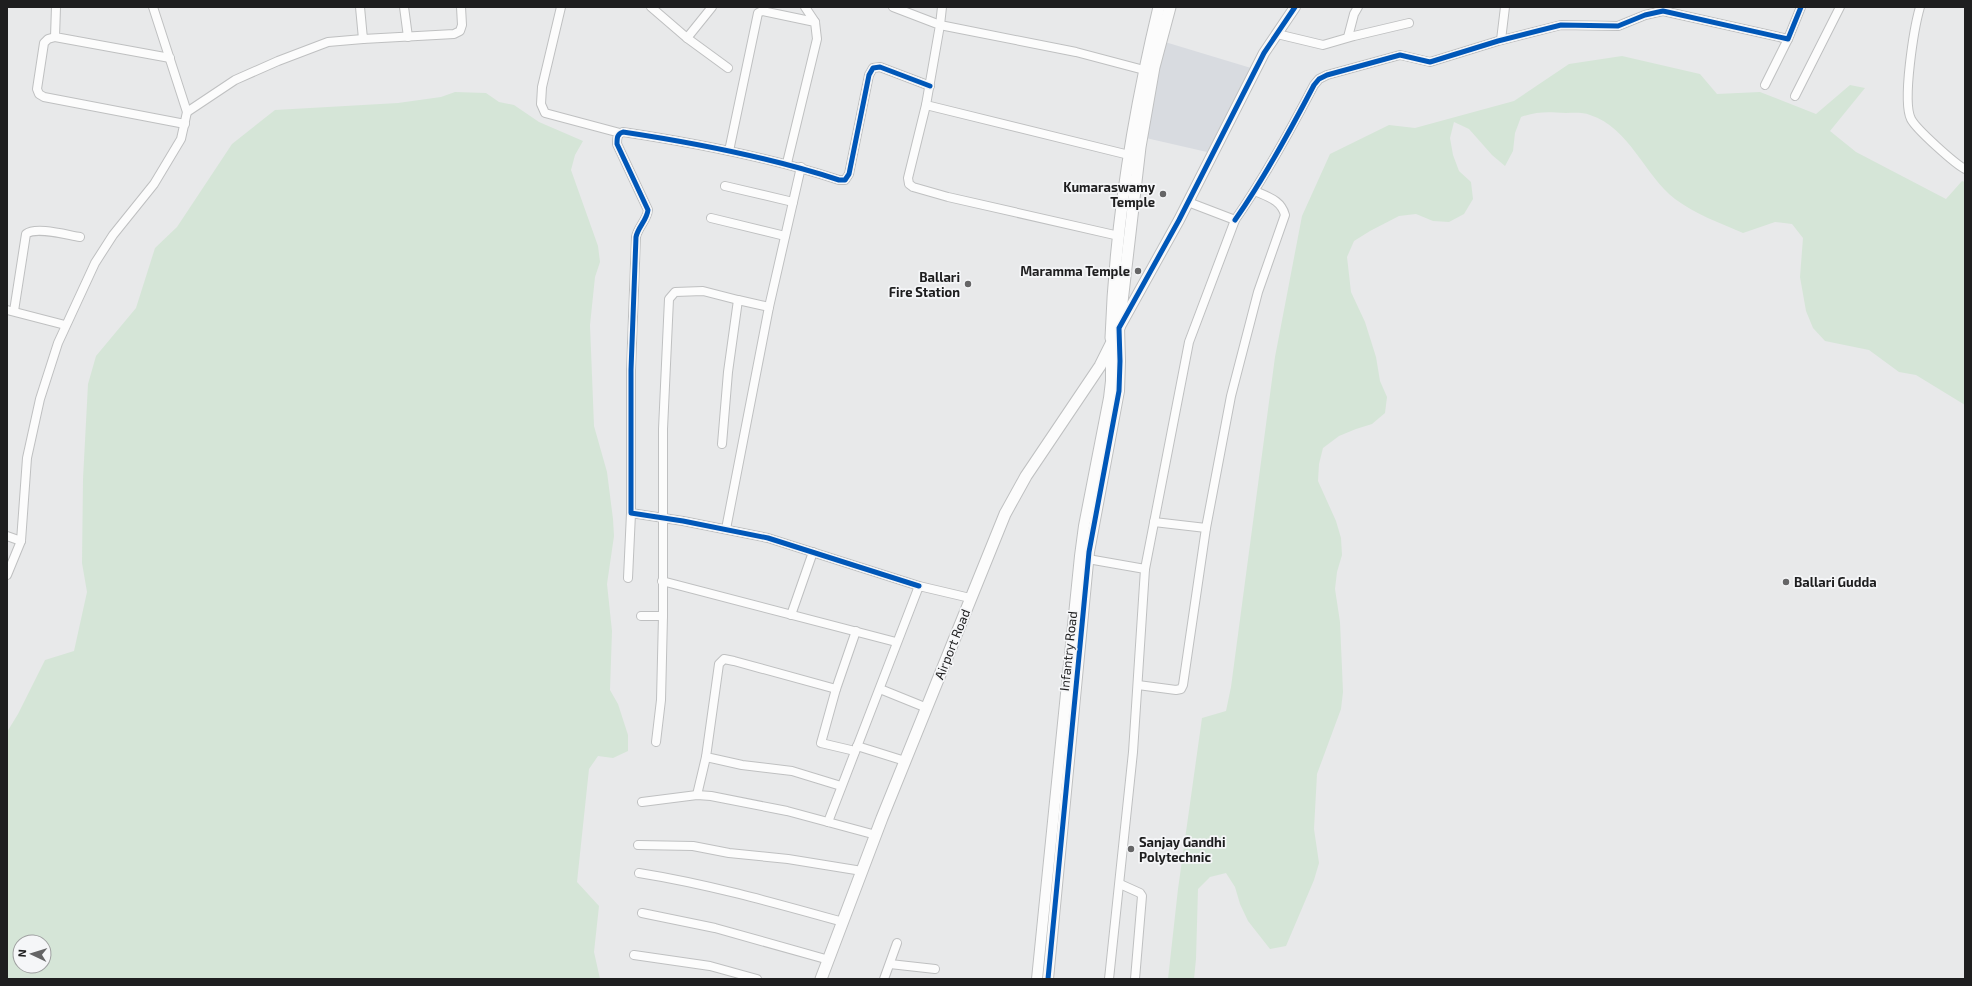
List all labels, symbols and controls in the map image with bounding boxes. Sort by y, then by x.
place label: Kumaraswamy Temple [1063,179,1156,210]
marker: Kumaraswamy Temple [1158,189,1168,199]
place label: Maramma Temple [1020,263,1130,279]
marker: Maramma Temple [1133,266,1143,276]
place label: Ballari Fire Station [889,269,960,300]
marker: Ballari Fire Station [963,279,973,289]
place label: Ballari Gudda [1794,574,1877,590]
marker: Ballari Gudda [1781,577,1791,587]
street label: Airport Road [931,606,973,682]
street label: Infantry Road [1056,610,1080,692]
place label: Sanjay Gandhi Polytechnic [1139,834,1226,865]
marker: Sanjay Gandhi Polytechnic [1126,844,1136,854]
north arrow [12,934,52,974]
text: N [15,949,28,958]

